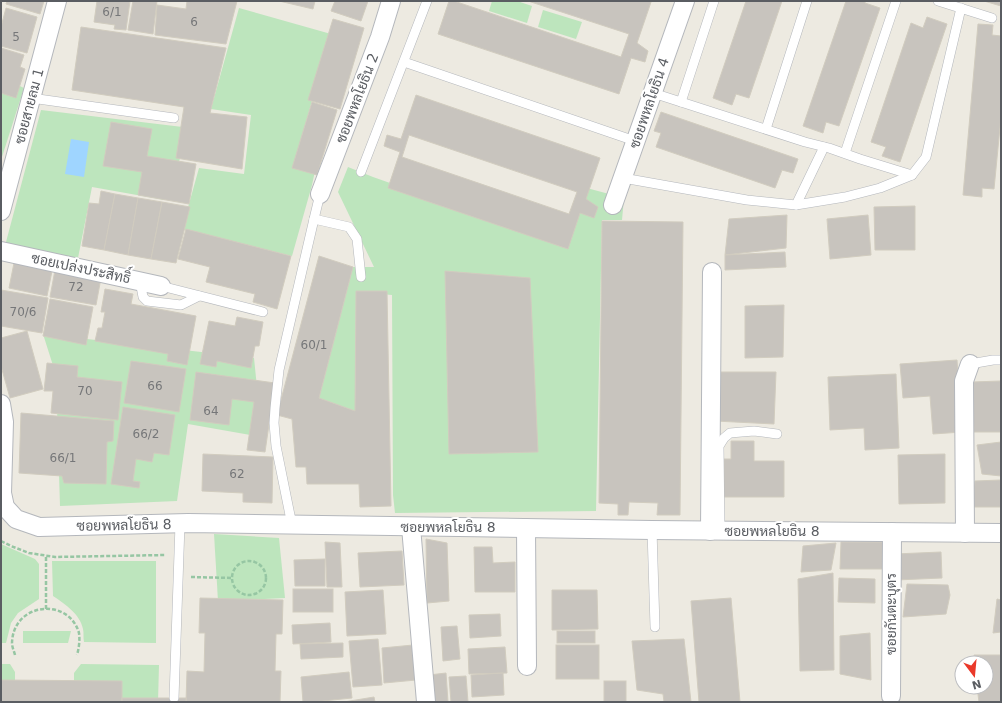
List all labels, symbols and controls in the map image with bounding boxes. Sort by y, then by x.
house number: 6/1 [102,5,122,19]
house number: 6 [190,15,198,29]
house number: 5 [12,30,20,44]
street label: ซอยพหลโยธิน 2 [332,51,382,145]
street label: ซอยพหลโยธิน 4 [626,55,672,151]
street label: ซอยสายลม 1 [11,66,47,146]
street label: ซอยเปล่งประสิทธิ์ [30,245,133,286]
house number: 72 [68,280,84,294]
house number: 70/6 [10,305,36,319]
house number: 60/1 [301,338,327,352]
house number: 66 [147,379,163,393]
house number: 70 [77,384,93,398]
house number: 64 [203,404,219,418]
house number: 66/2 [133,427,159,441]
house number: 66/1 [50,451,76,465]
house number: 62 [229,467,245,481]
street label: ซอยพหลโยธิน 8 [76,516,172,534]
street label: ซอยพหลโยธิน 8 [400,519,496,535]
street label: ซอยพหลโยธิน 8 [724,523,820,539]
street label: ซอยกันตะบุตร [883,573,901,655]
north arrow [954,655,994,695]
text: N [970,677,983,692]

